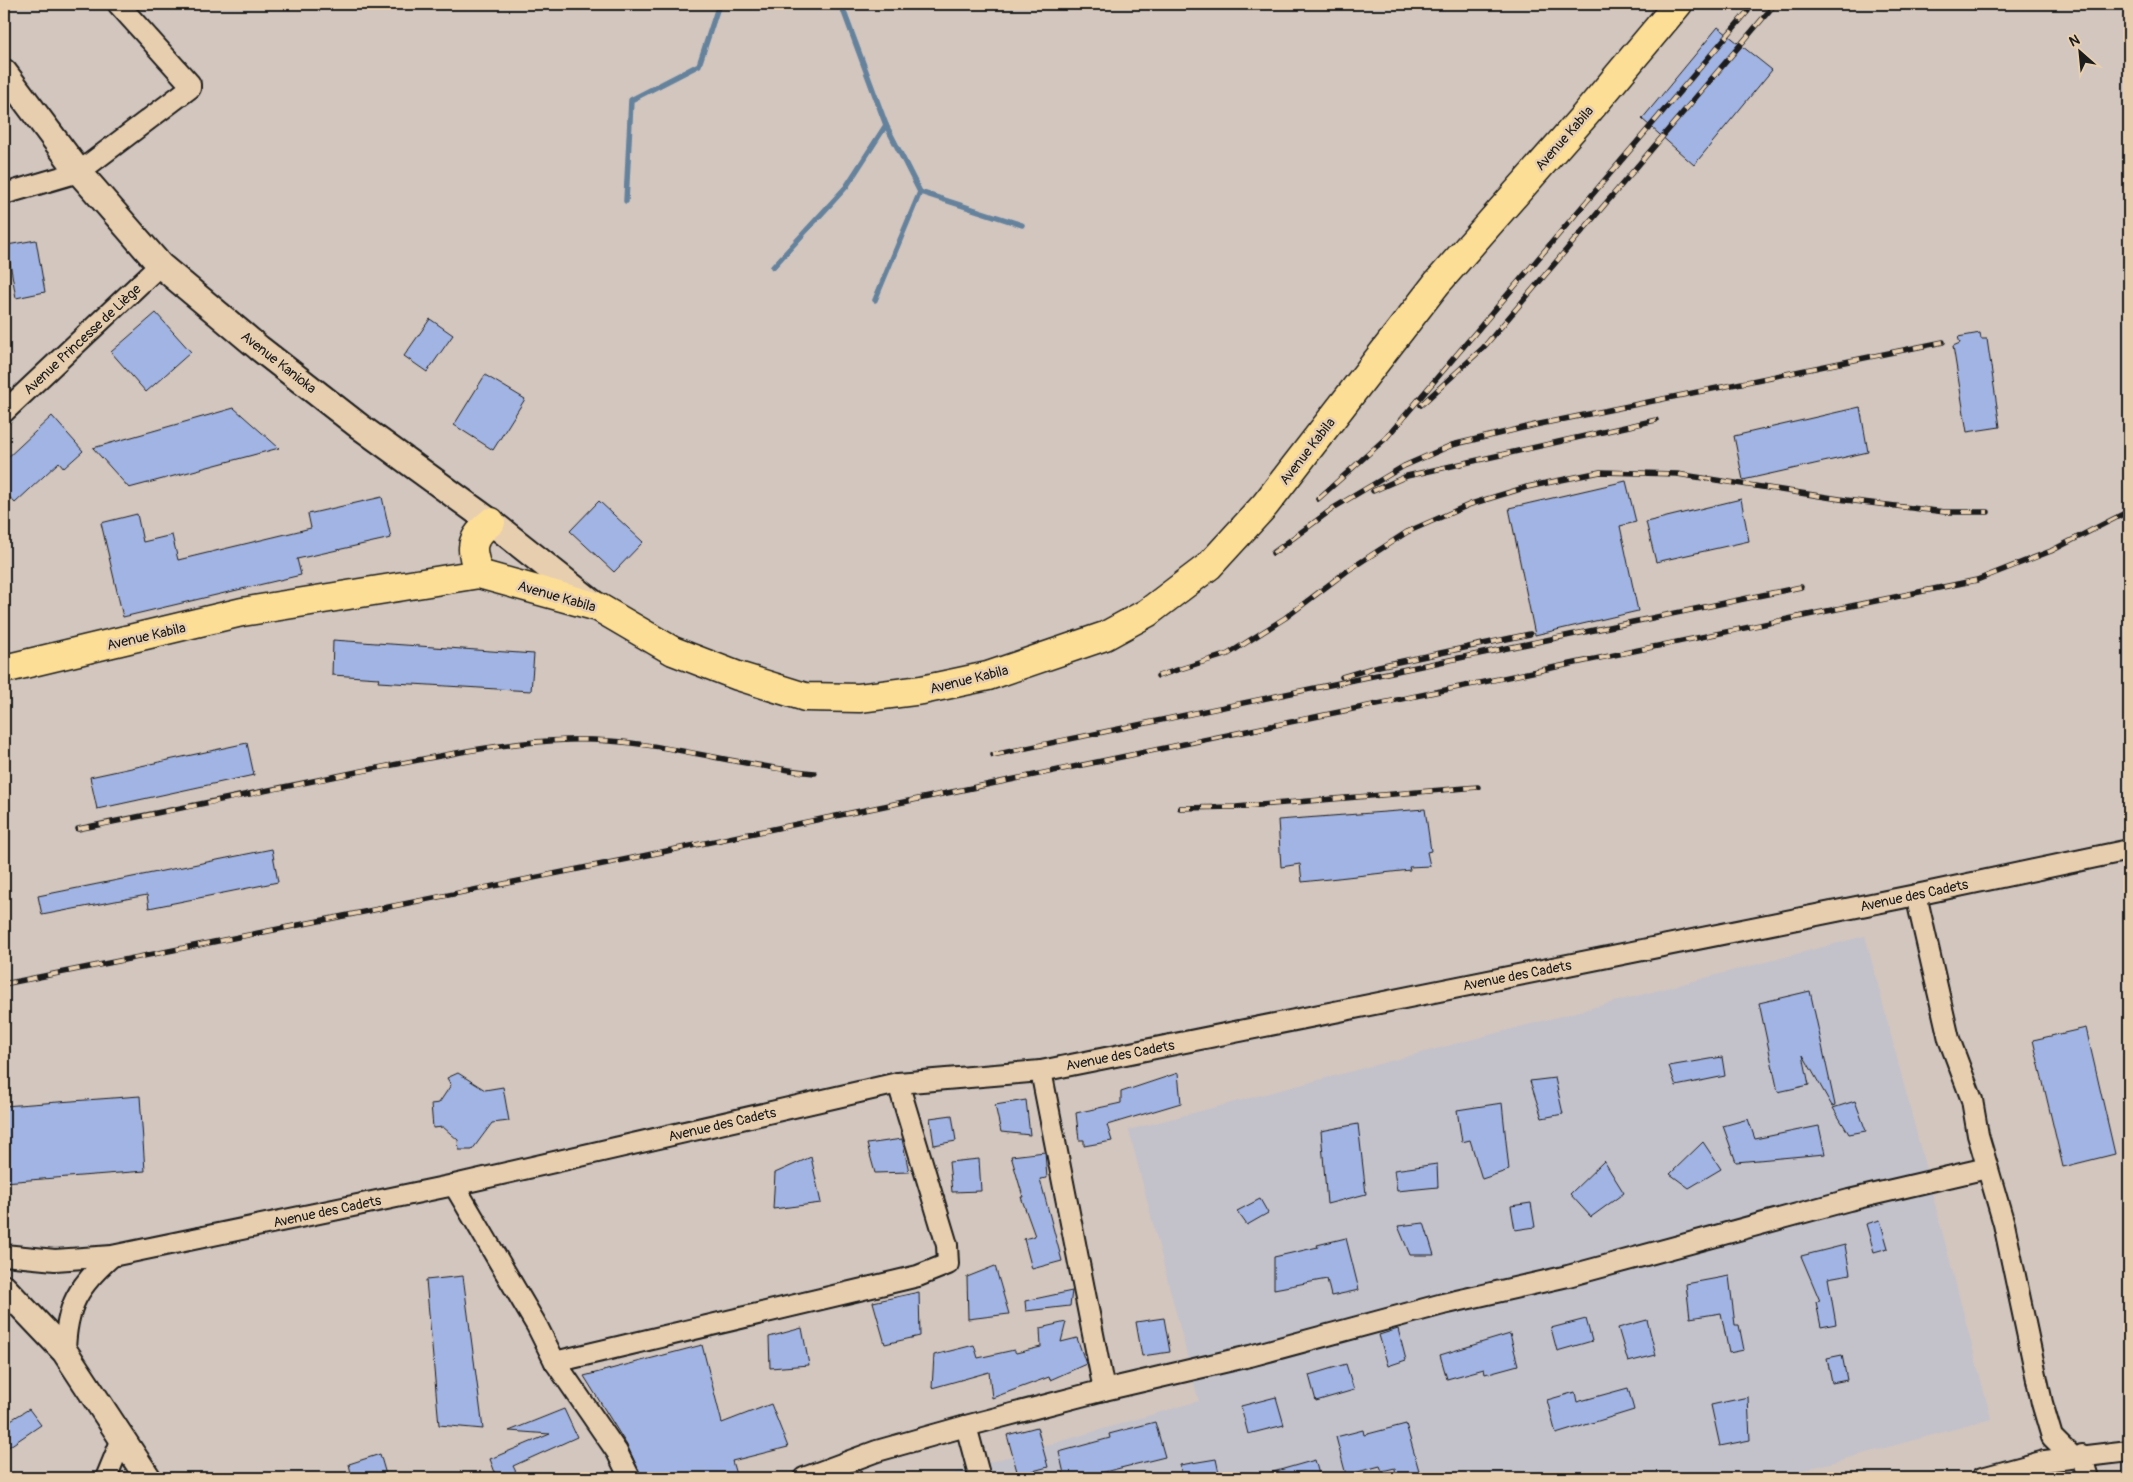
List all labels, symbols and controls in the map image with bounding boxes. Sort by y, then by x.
north arrow [2056,28,2106,78]
text: N [2066,31,2082,51]
street label: Avenue Kabila [1532,102,1597,174]
street label: Avenue Princesse de Liège [20,281,145,398]
street label: Avenue Kanioka [238,328,320,397]
street label: Avenue Kabila [1276,414,1339,488]
street label: Avenue Kabila [516,577,598,616]
street label: Avenue Kabila [105,619,187,654]
street label: Avenue Kabila [928,662,1010,697]
street label: Avenue des Cadets [1858,876,1970,915]
street label: Avenue des Cadets [1461,956,1574,994]
street label: Avenue des Cadets [1064,1036,1177,1074]
street label: Avenue des Cadets [666,1104,778,1145]
street label: Avenue des Cadets [271,1192,383,1231]

